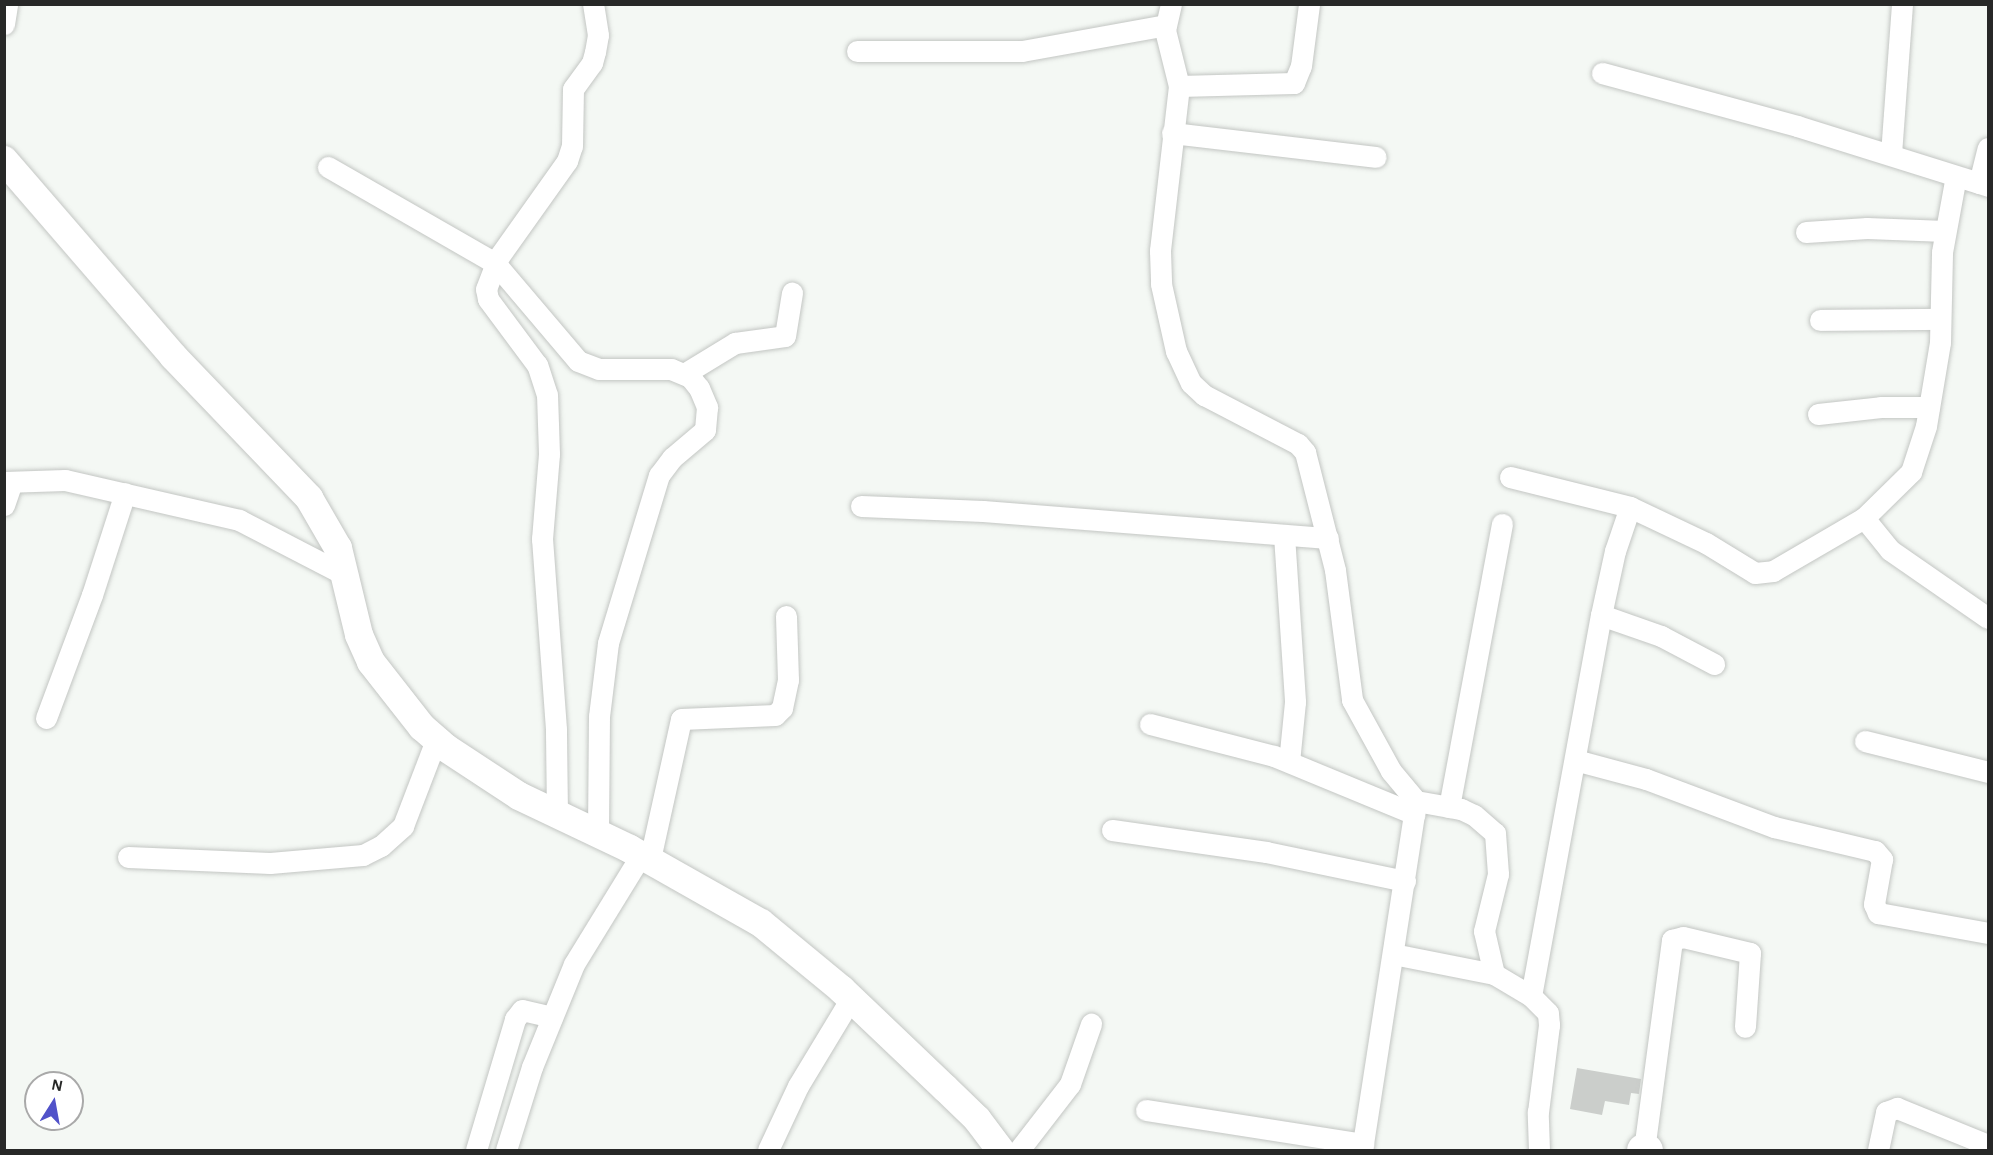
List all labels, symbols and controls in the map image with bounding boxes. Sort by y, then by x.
north arrow [24,1071,84,1131]
text: N [50,1076,64,1094]

